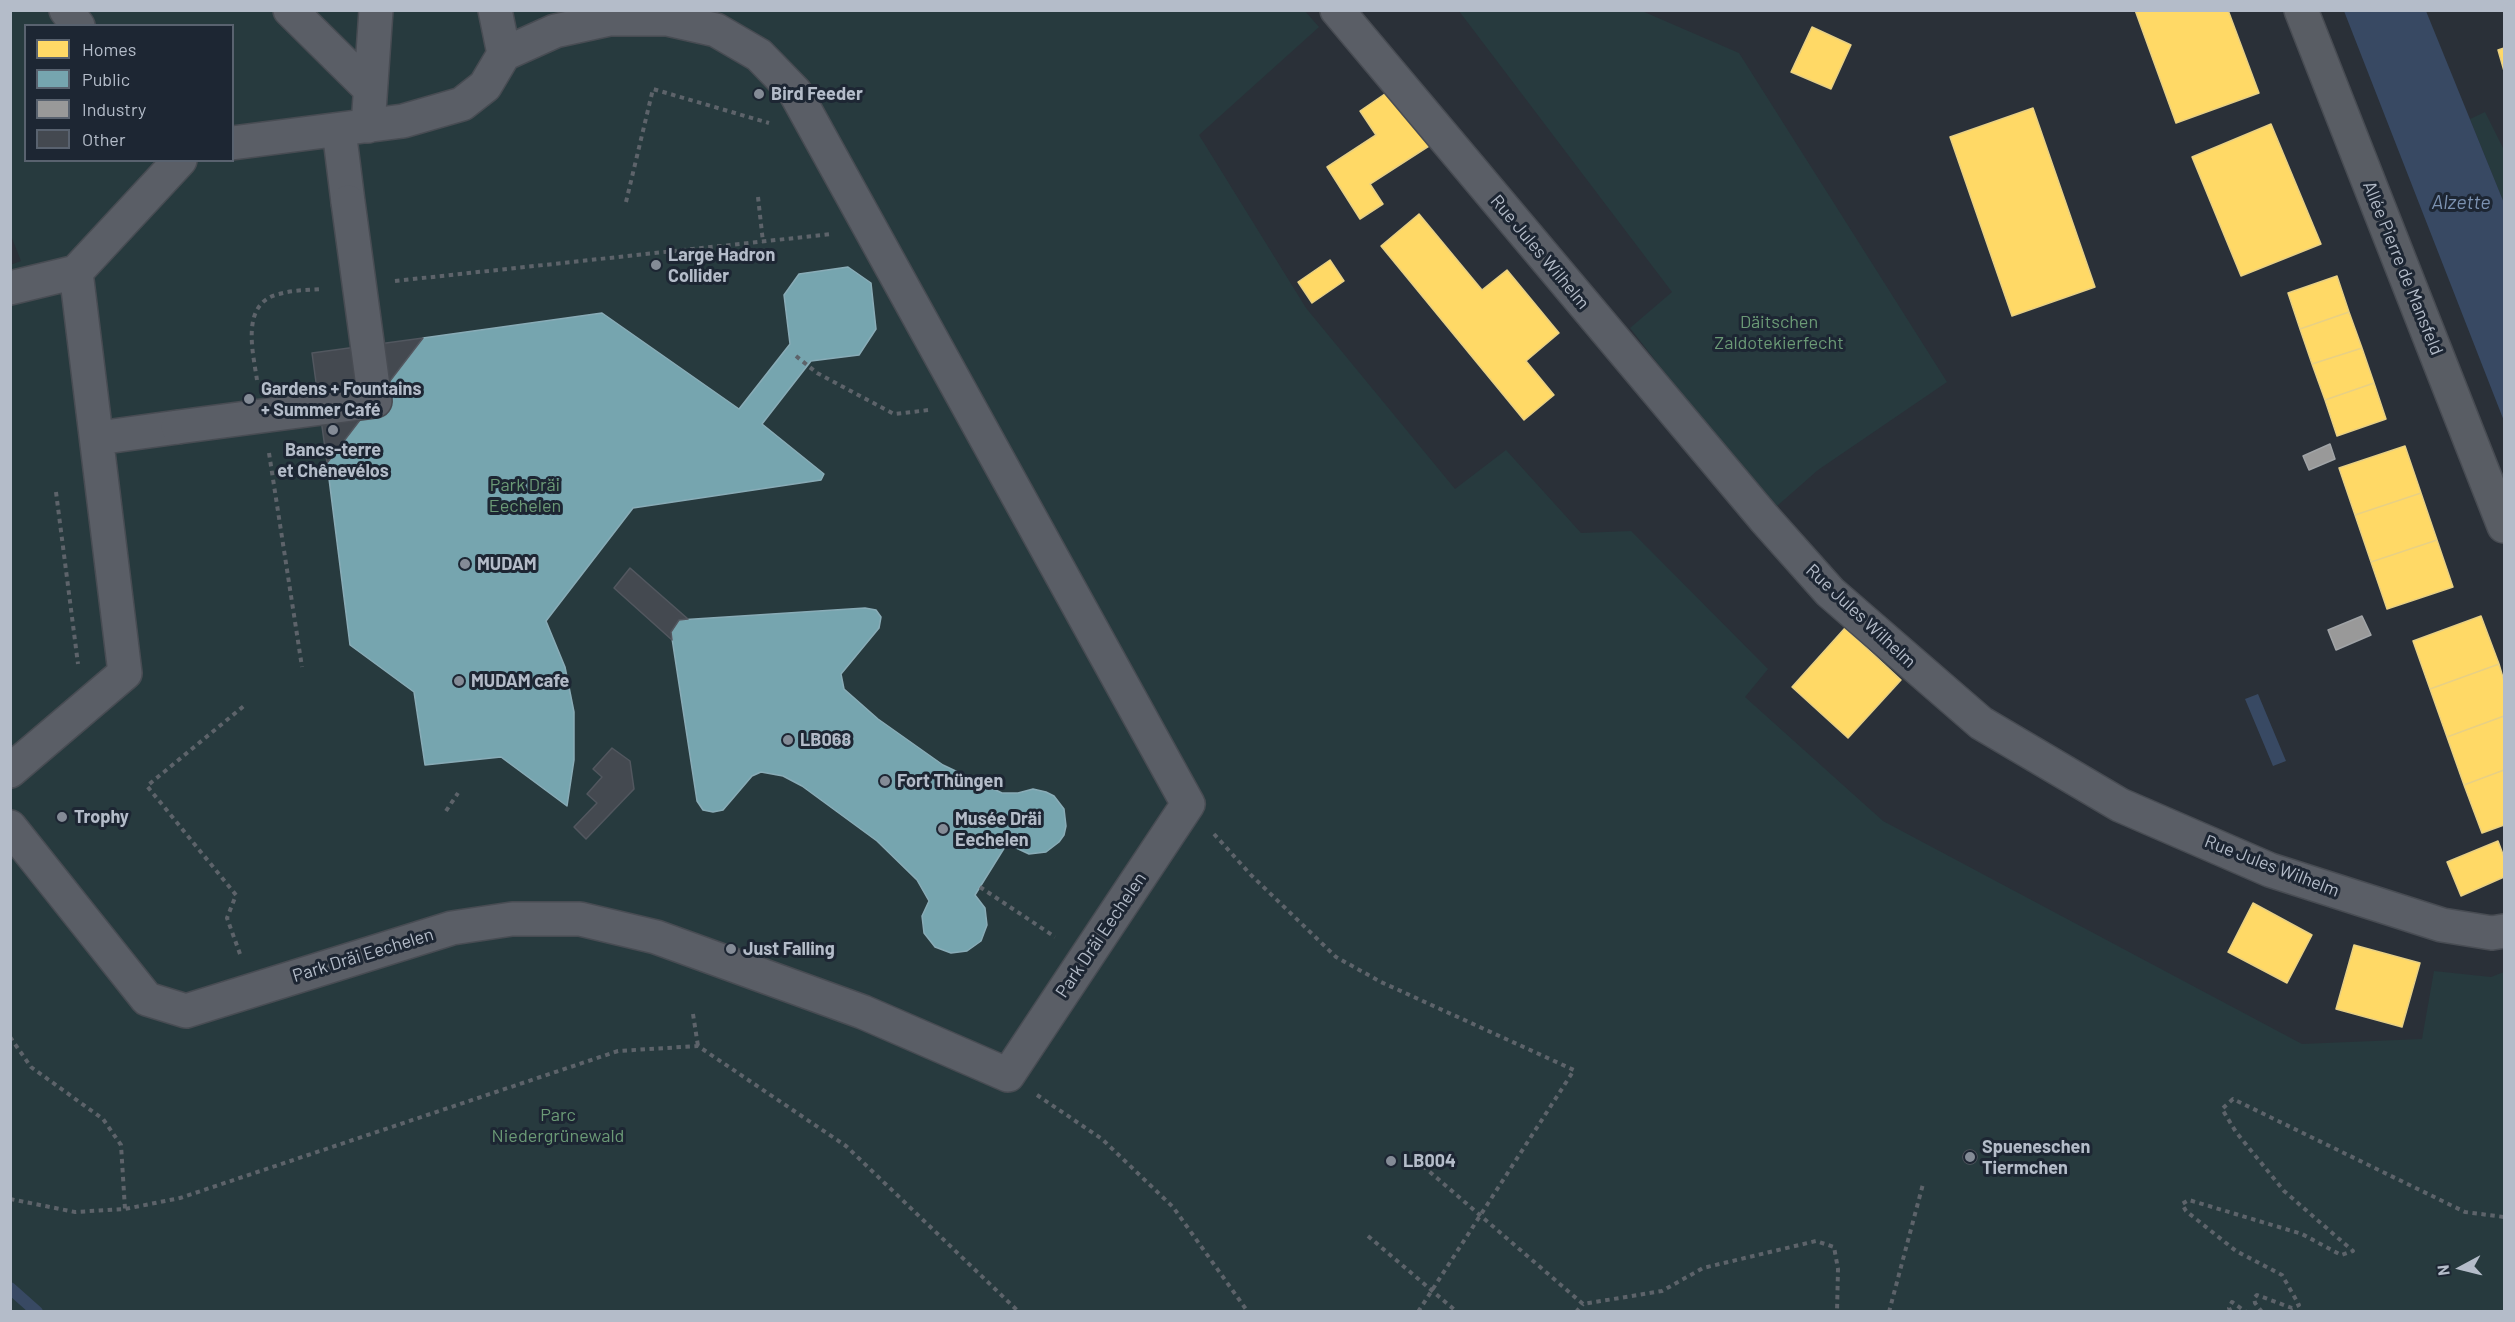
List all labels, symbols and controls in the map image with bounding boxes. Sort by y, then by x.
legend [24,24,234,162]
text: Homes [82,38,136,60]
text: Public [82,68,130,90]
place label: Bird Feeder [771,83,863,105]
marker: Bird Feeder [752,87,766,101]
text: Industry [82,98,146,120]
text: Other [82,128,125,150]
street label: Allée Pierre de Mansfeld [2358,178,2448,358]
street label: Rue Jules Wilhelm [1486,190,1594,314]
water label: Alzette [2431,190,2491,214]
place label: Large Hadron Collider [668,244,775,286]
marker: Large Hadron Collider [649,258,663,272]
park label: Däitschen Zaldotekierfecht [1714,311,1844,354]
place label: Gardens + Fountains + Summer Café [261,378,422,420]
marker: Gardens + Fountains + Summer Café [242,392,256,406]
marker: Bancs-terre et Chênevélos [326,423,340,437]
place label: Bancs-terre et Chênevélos [277,439,389,482]
park label: Park Dräi Eechelen [489,474,561,516]
place label: MUDAM [477,553,537,575]
marker: MUDAM [458,557,472,571]
street label: Rue Jules Wilhelm [1802,560,1920,672]
place label: MUDAM cafe [471,670,569,692]
marker: MUDAM cafe [452,674,466,688]
place label: LB068 [800,729,851,751]
marker: LB068 [781,733,795,747]
place label: Fort Thüngen [897,770,1003,792]
marker: Fort Thüngen [878,774,892,788]
place label: Trophy [74,806,129,828]
place label: Musée Dräi Eechelen [955,808,1042,850]
marker: Trophy [55,810,69,824]
marker: Musée Dräi Eechelen [936,822,950,836]
street label: Rue Jules Wilhelm [2202,830,2342,902]
street label: Park Dräi Eechelen [1051,868,1151,1002]
street label: Park Dräi Eechelen [290,923,436,987]
place label: Just Falling [743,938,835,960]
marker: Just Falling [724,942,738,956]
park label: Parc Niedergrünewald [492,1104,624,1146]
place label: Spueneschen Tiermchen [1982,1136,2090,1178]
place label: LB004 [1403,1150,1456,1172]
marker: Spueneschen Tiermchen [1963,1150,1977,1164]
marker: LB004 [1384,1154,1398,1168]
north arrow [2431,1238,2491,1298]
text: N [2433,1264,2453,1277]

